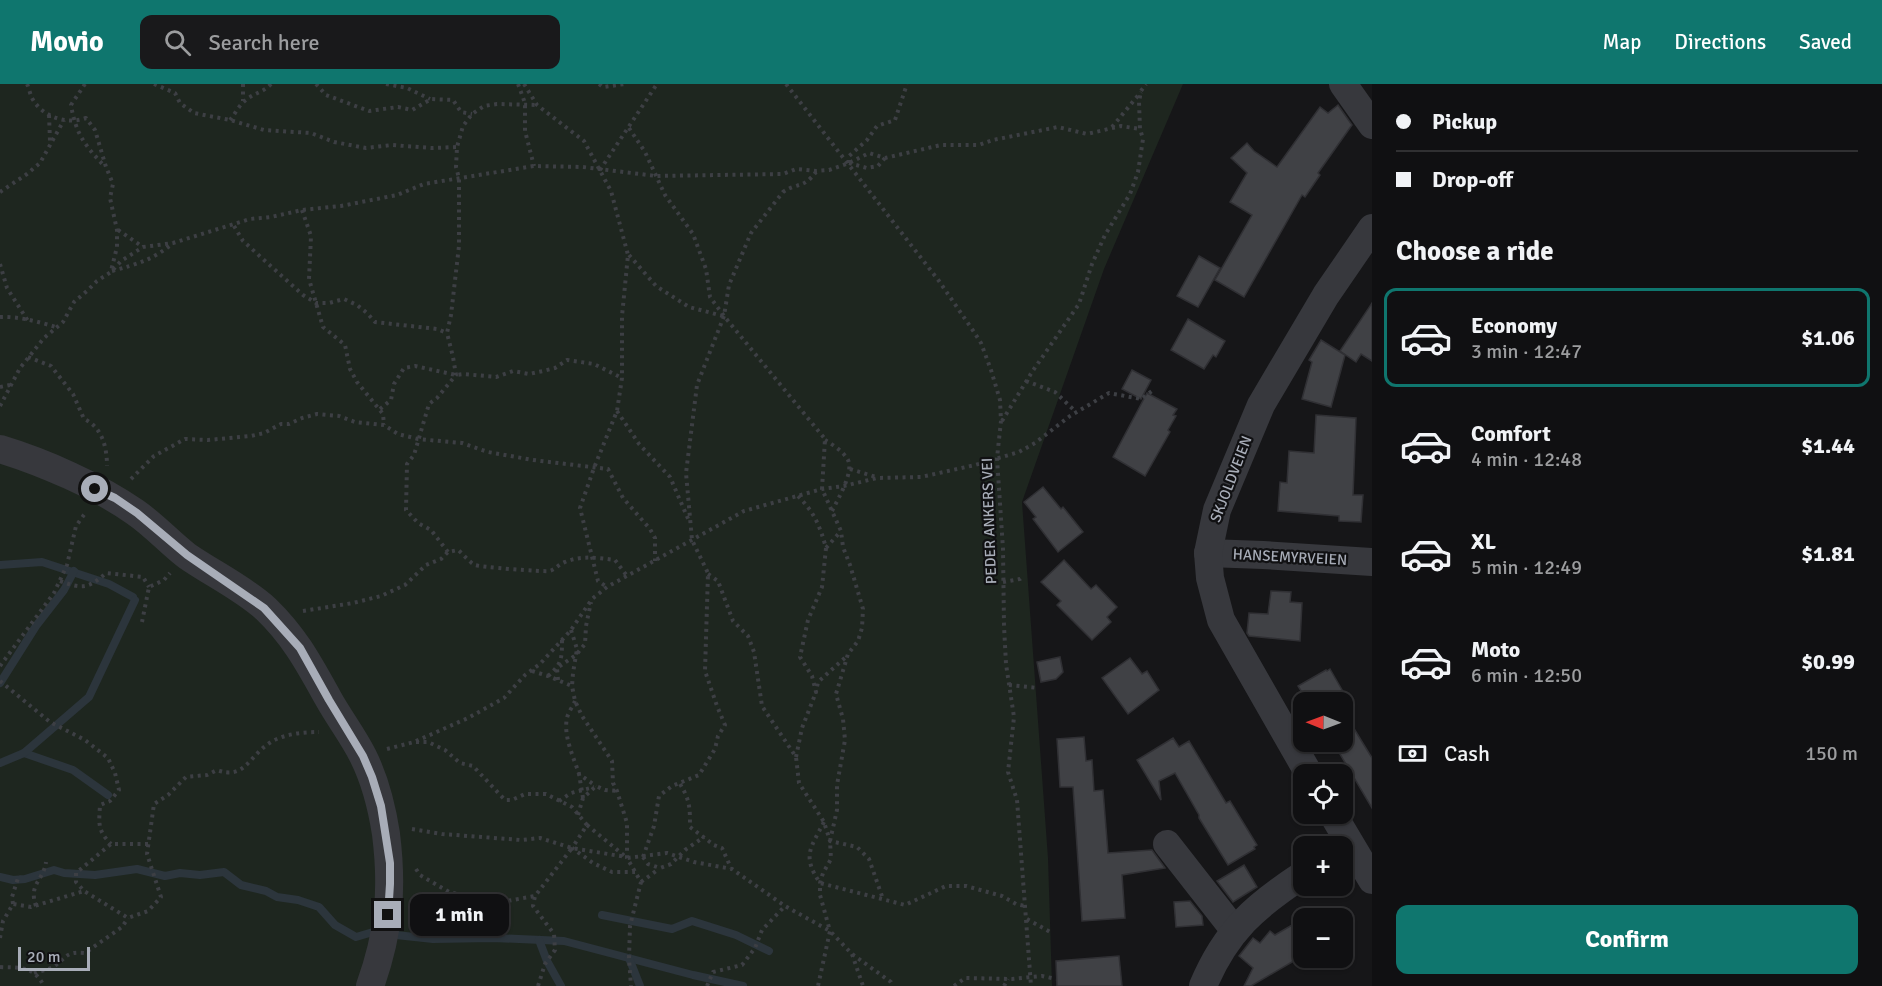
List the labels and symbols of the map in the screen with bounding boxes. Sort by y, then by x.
street label: SKJOLDVEIEN [1206,433,1256,525]
street label: PEDER ANKERS VEI [978,457,1000,585]
route start [81,475,108,502]
street label: HANSEMYRVEIEN [1232,545,1348,569]
north arrow [1293,692,1353,752]
callout: 1 min [409,894,508,936]
route end [374,901,401,928]
scale bar [18,944,90,972]

